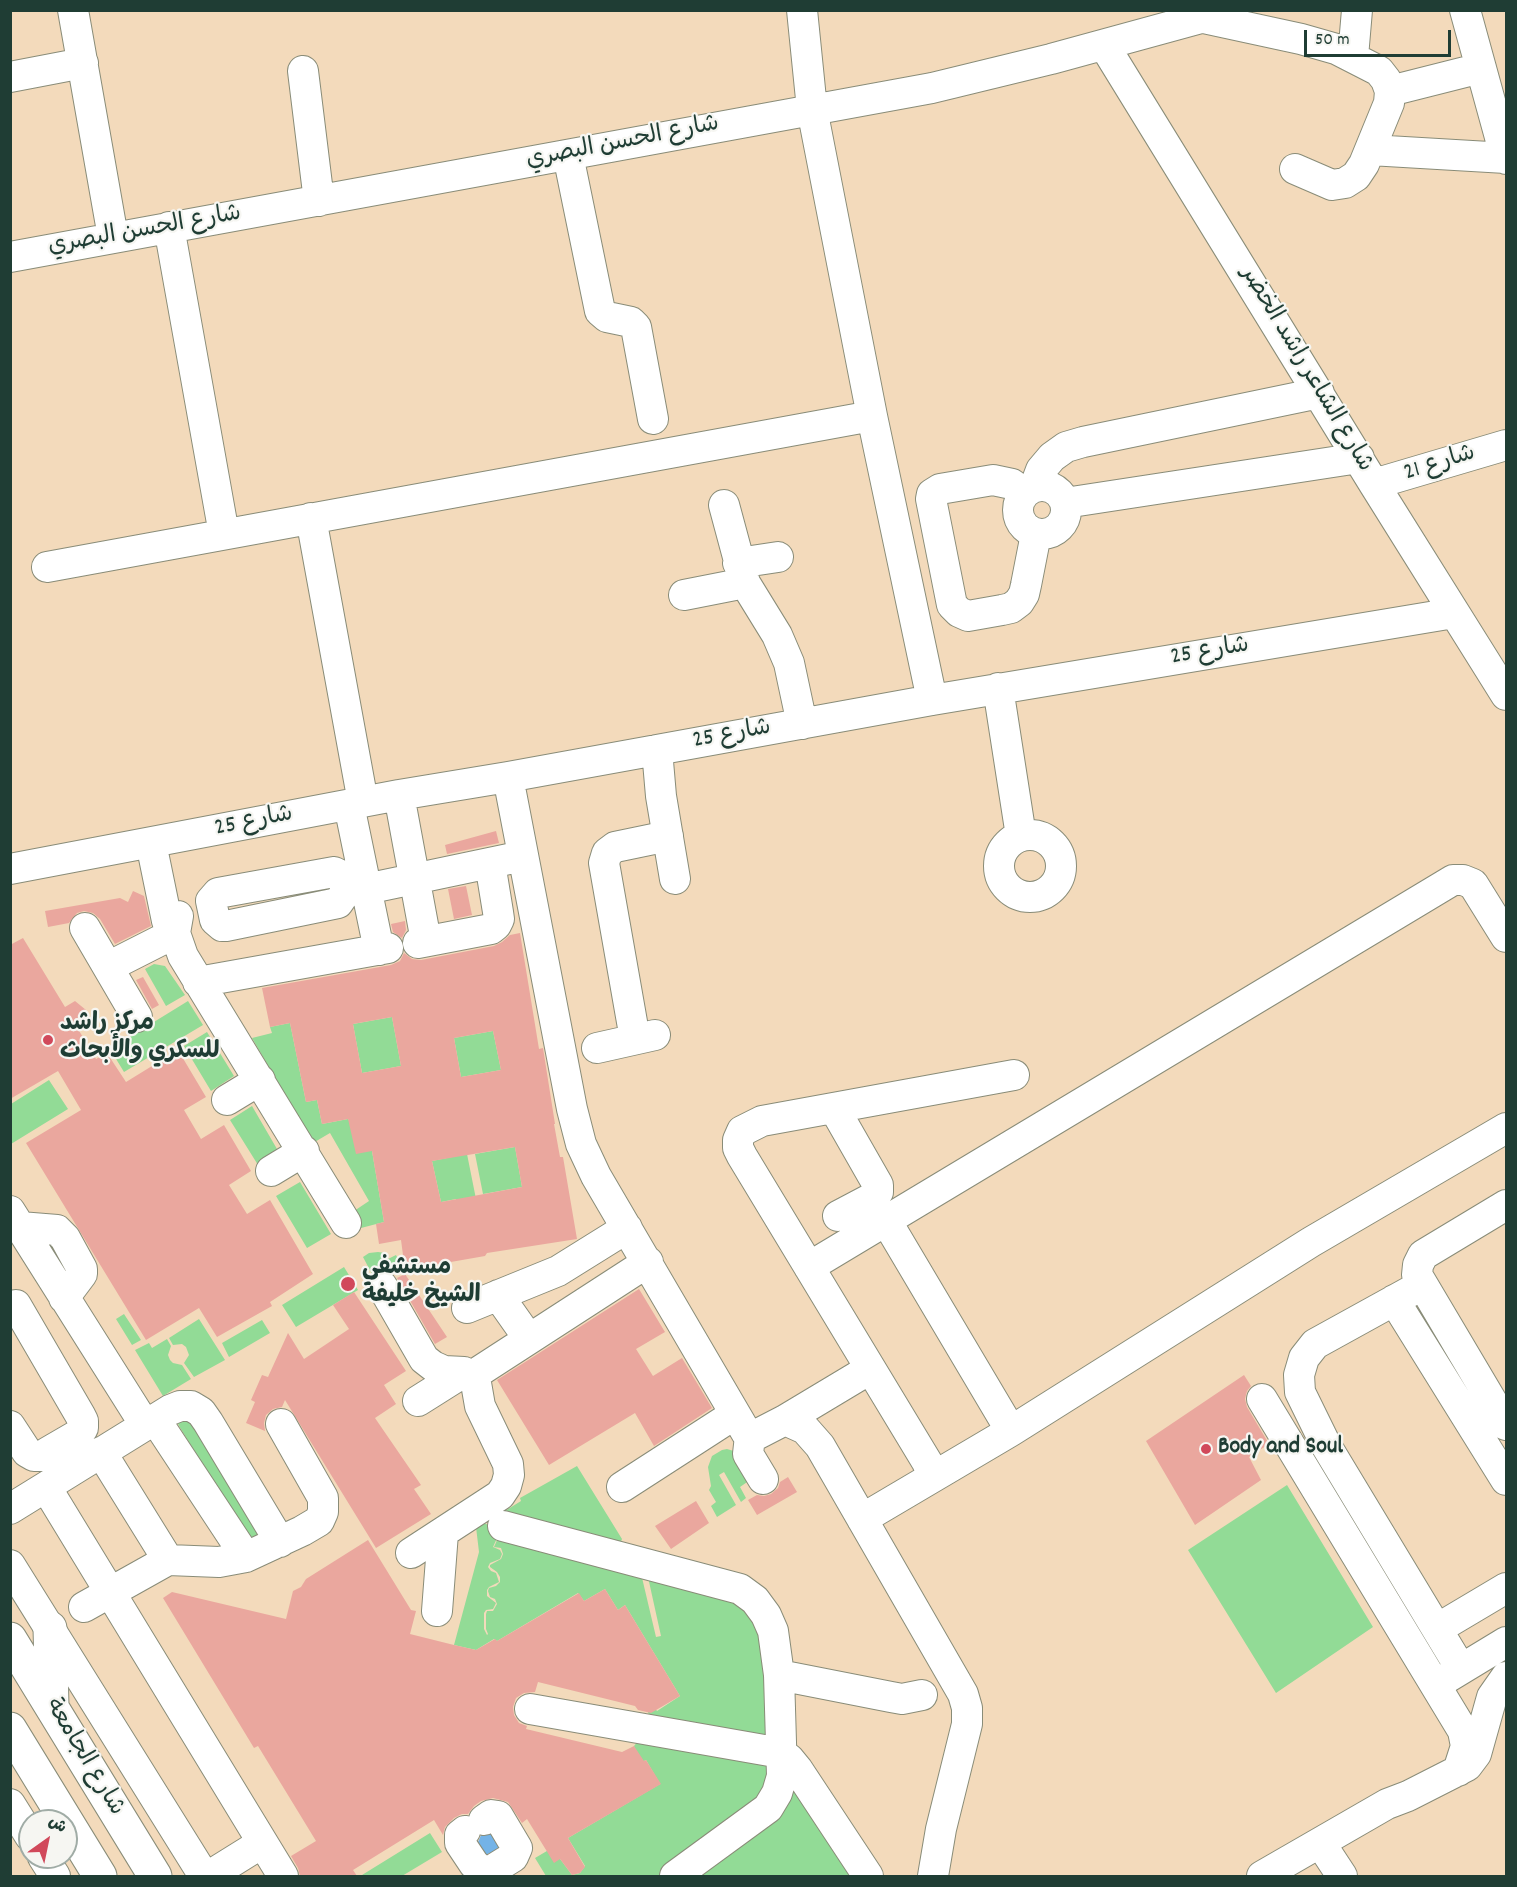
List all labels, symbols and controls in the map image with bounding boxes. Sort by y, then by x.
scale bar [1307,18,1454,56]
text: 50 m [1315,28,1350,53]
street label: شارع الحسن البصري [524,111,722,177]
street label: شارع الحسن البصري [46,201,244,263]
street label: شارع الشاعر راشد الخضر [1232,262,1378,478]
street label: شارع 21 [1401,441,1479,489]
street label: شارع 25 [1169,633,1251,673]
street label: شارع 25 [691,715,773,757]
street label: شارع 25 [212,801,296,845]
place label: مركز راشد للسكري والأبحاث [60,1012,220,1068]
marker: مركز راشد للسكري والأبحاث [41,1033,55,1047]
place label: مستشفى الشيخ خليفة [362,1256,481,1312]
marker: مستشفى الشيخ خليفة [339,1275,357,1293]
place label: Body and Soul [1218,1435,1343,1463]
marker: Body and Soul [1199,1442,1213,1456]
street label: شارع الجامعة [37,1694,129,1822]
north arrow [18,1809,78,1869]
text: ش [43,1811,71,1840]

